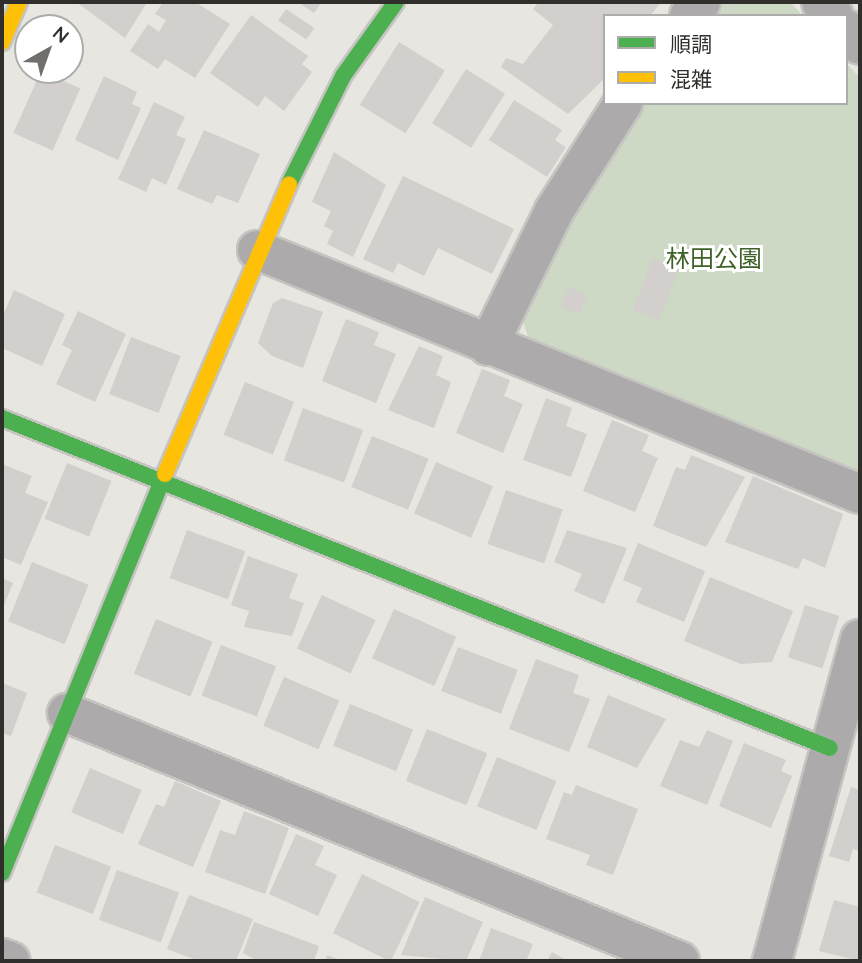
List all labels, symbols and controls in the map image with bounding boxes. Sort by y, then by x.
north arrow [14,14,84,84]
legend [603,14,848,105]
text: N [48,21,74,48]
text: 順調 [670,31,712,57]
text: 混雑 [670,66,712,92]
park label: 林田公園 [666,245,762,273]

